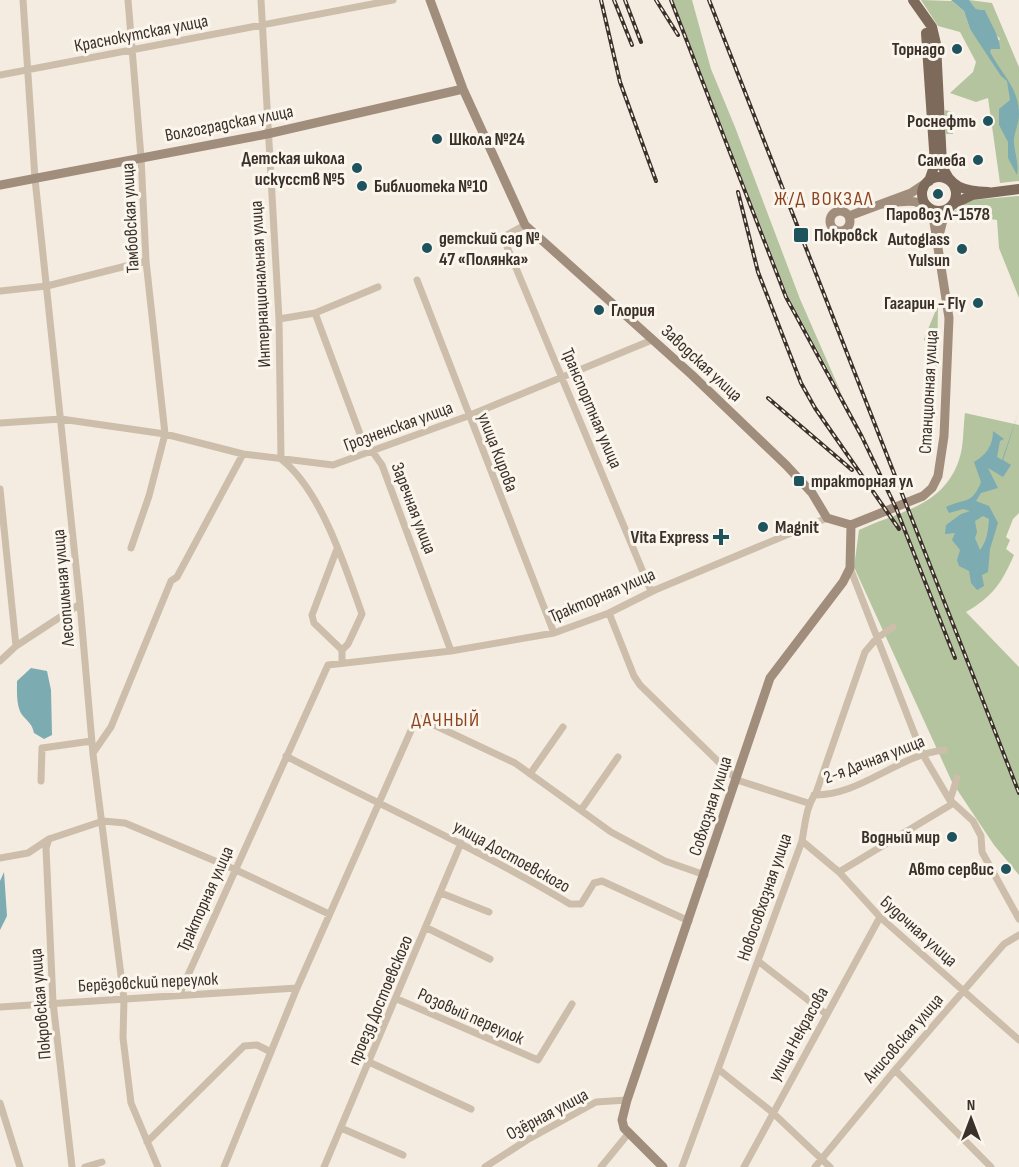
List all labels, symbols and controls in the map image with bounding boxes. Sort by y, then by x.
street label: Краснокутская улица [72,10,210,57]
place label: Торнадо [892,39,945,60]
marker: Торнадо [950,42,964,56]
street label: Волгоградская улица [163,101,295,146]
place label: Роснефть [907,111,976,132]
marker: Роснефть [981,114,995,128]
place label: Школа №24 [449,129,526,150]
marker: Школа №24 [430,132,444,146]
place label: Детская школа искусств №5 [241,148,345,190]
place label: Самеба [917,150,966,171]
marker: Самеба [971,153,985,167]
marker: Детская школа искусств №5 [350,161,364,175]
street label: Тамбовская улица [117,162,144,274]
place label: Библиотека №10 [374,176,488,197]
marker: Библиотека №10 [355,179,369,193]
district label: Ж/Д ВОКЗАЛ [774,187,874,211]
marker: Паровоз Л-1578 [931,187,945,201]
street label: Интернациональная улица [246,200,275,368]
place label: Паровоз Л-1578 [886,204,990,225]
place label: Покровск [814,225,878,246]
marker: Покровск [792,226,810,244]
place label: детский сад № 47 «Полянка» [439,228,540,270]
place label: Autoglass Yulsun [887,229,950,271]
marker: детский сад № 47 «Полянка» [420,241,434,255]
marker: Autoglass Yulsun [955,242,969,256]
place label: Гагарин - Fly [884,293,966,314]
marker: Гагарин - Fly [971,296,985,310]
place label: Глория [611,300,655,321]
marker: Глория [592,303,606,317]
street label: Заводская улица [657,321,747,406]
street label: Станционная улица [915,329,942,455]
street label: Транспортная улица [557,345,626,472]
street label: Грозненская улица [341,397,456,456]
street label: улица Кирова [473,410,522,495]
street label: Заречная улица [386,459,441,557]
place label: тракторная ул [811,471,914,492]
marker: тракторная ул [792,474,806,488]
place label: Magnit [775,517,819,538]
marker: Magnit [756,520,770,534]
place label: Vita Express [631,527,709,548]
street label: Лесопильная улица [48,528,79,648]
marker: Vita Express [714,530,728,544]
street label: Тракторная улица [546,564,658,627]
district label: ДАЧНЫЙ [411,708,481,732]
street label: 2-я Дачная улица [821,731,928,788]
street label: Совхозная улица [685,754,736,859]
street label: улица Достоевского [450,816,574,897]
place label: Водный мир [861,827,940,848]
marker: Водный мир [945,830,959,844]
street label: Новосовхозная улица [733,831,796,964]
street label: Тракторная улица [173,843,238,955]
place label: Авто сервис [908,859,994,880]
marker: Авто сервис [999,862,1013,876]
street label: Будочная улица [876,891,961,971]
street label: проезд Достоевского [344,932,417,1068]
street label: Покровская улица [25,947,56,1061]
street label: Берёзовский переулок [77,968,219,997]
street label: улица Некрасова [764,983,833,1085]
street label: Розовый переулок [414,984,527,1049]
street label: Анисовская улица [858,989,948,1088]
street label: Озёрная улица [503,1084,592,1145]
north arrow [941,1089,1001,1149]
text: N [967,1096,975,1115]

